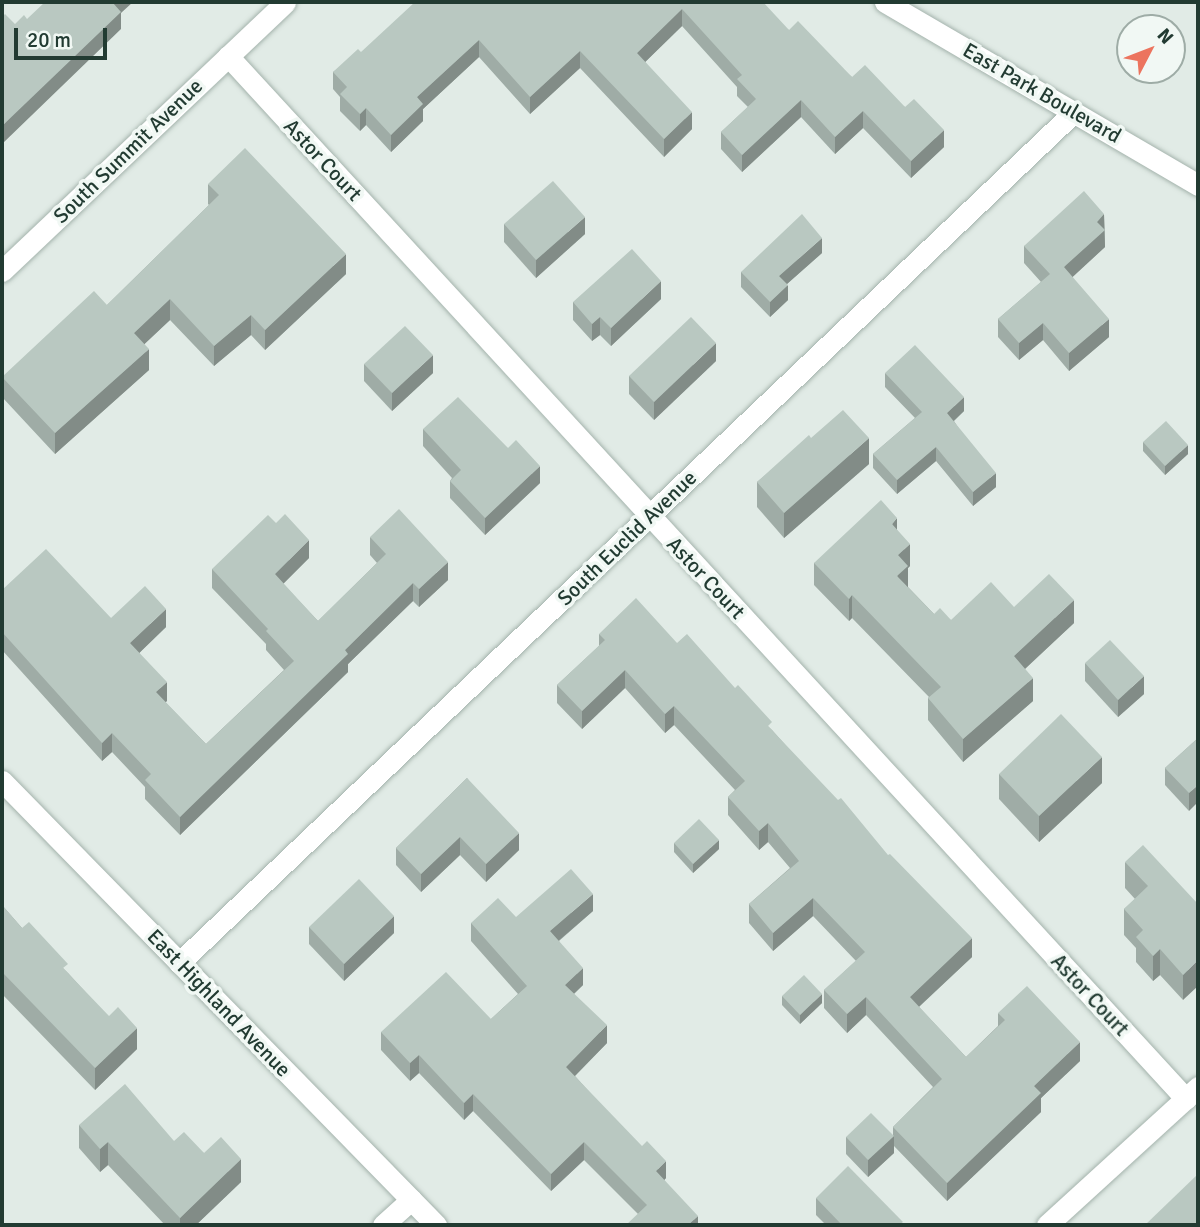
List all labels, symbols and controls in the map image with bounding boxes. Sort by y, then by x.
scale bar [18,14,110,58]
north arrow [1116,14,1186,84]
text: N [1152,23,1178,49]
text: 20 m [27,27,71,53]
street label: East Park Boulevard [958,37,1126,149]
street label: South Summit Avenue [48,73,208,229]
street label: Astor Court [279,114,367,206]
street label: South Euclid Avenue [552,465,702,611]
street label: Astor Court [662,532,750,624]
street label: East Highland Avenue [142,924,296,1082]
street label: Astor Court [1046,949,1134,1041]

